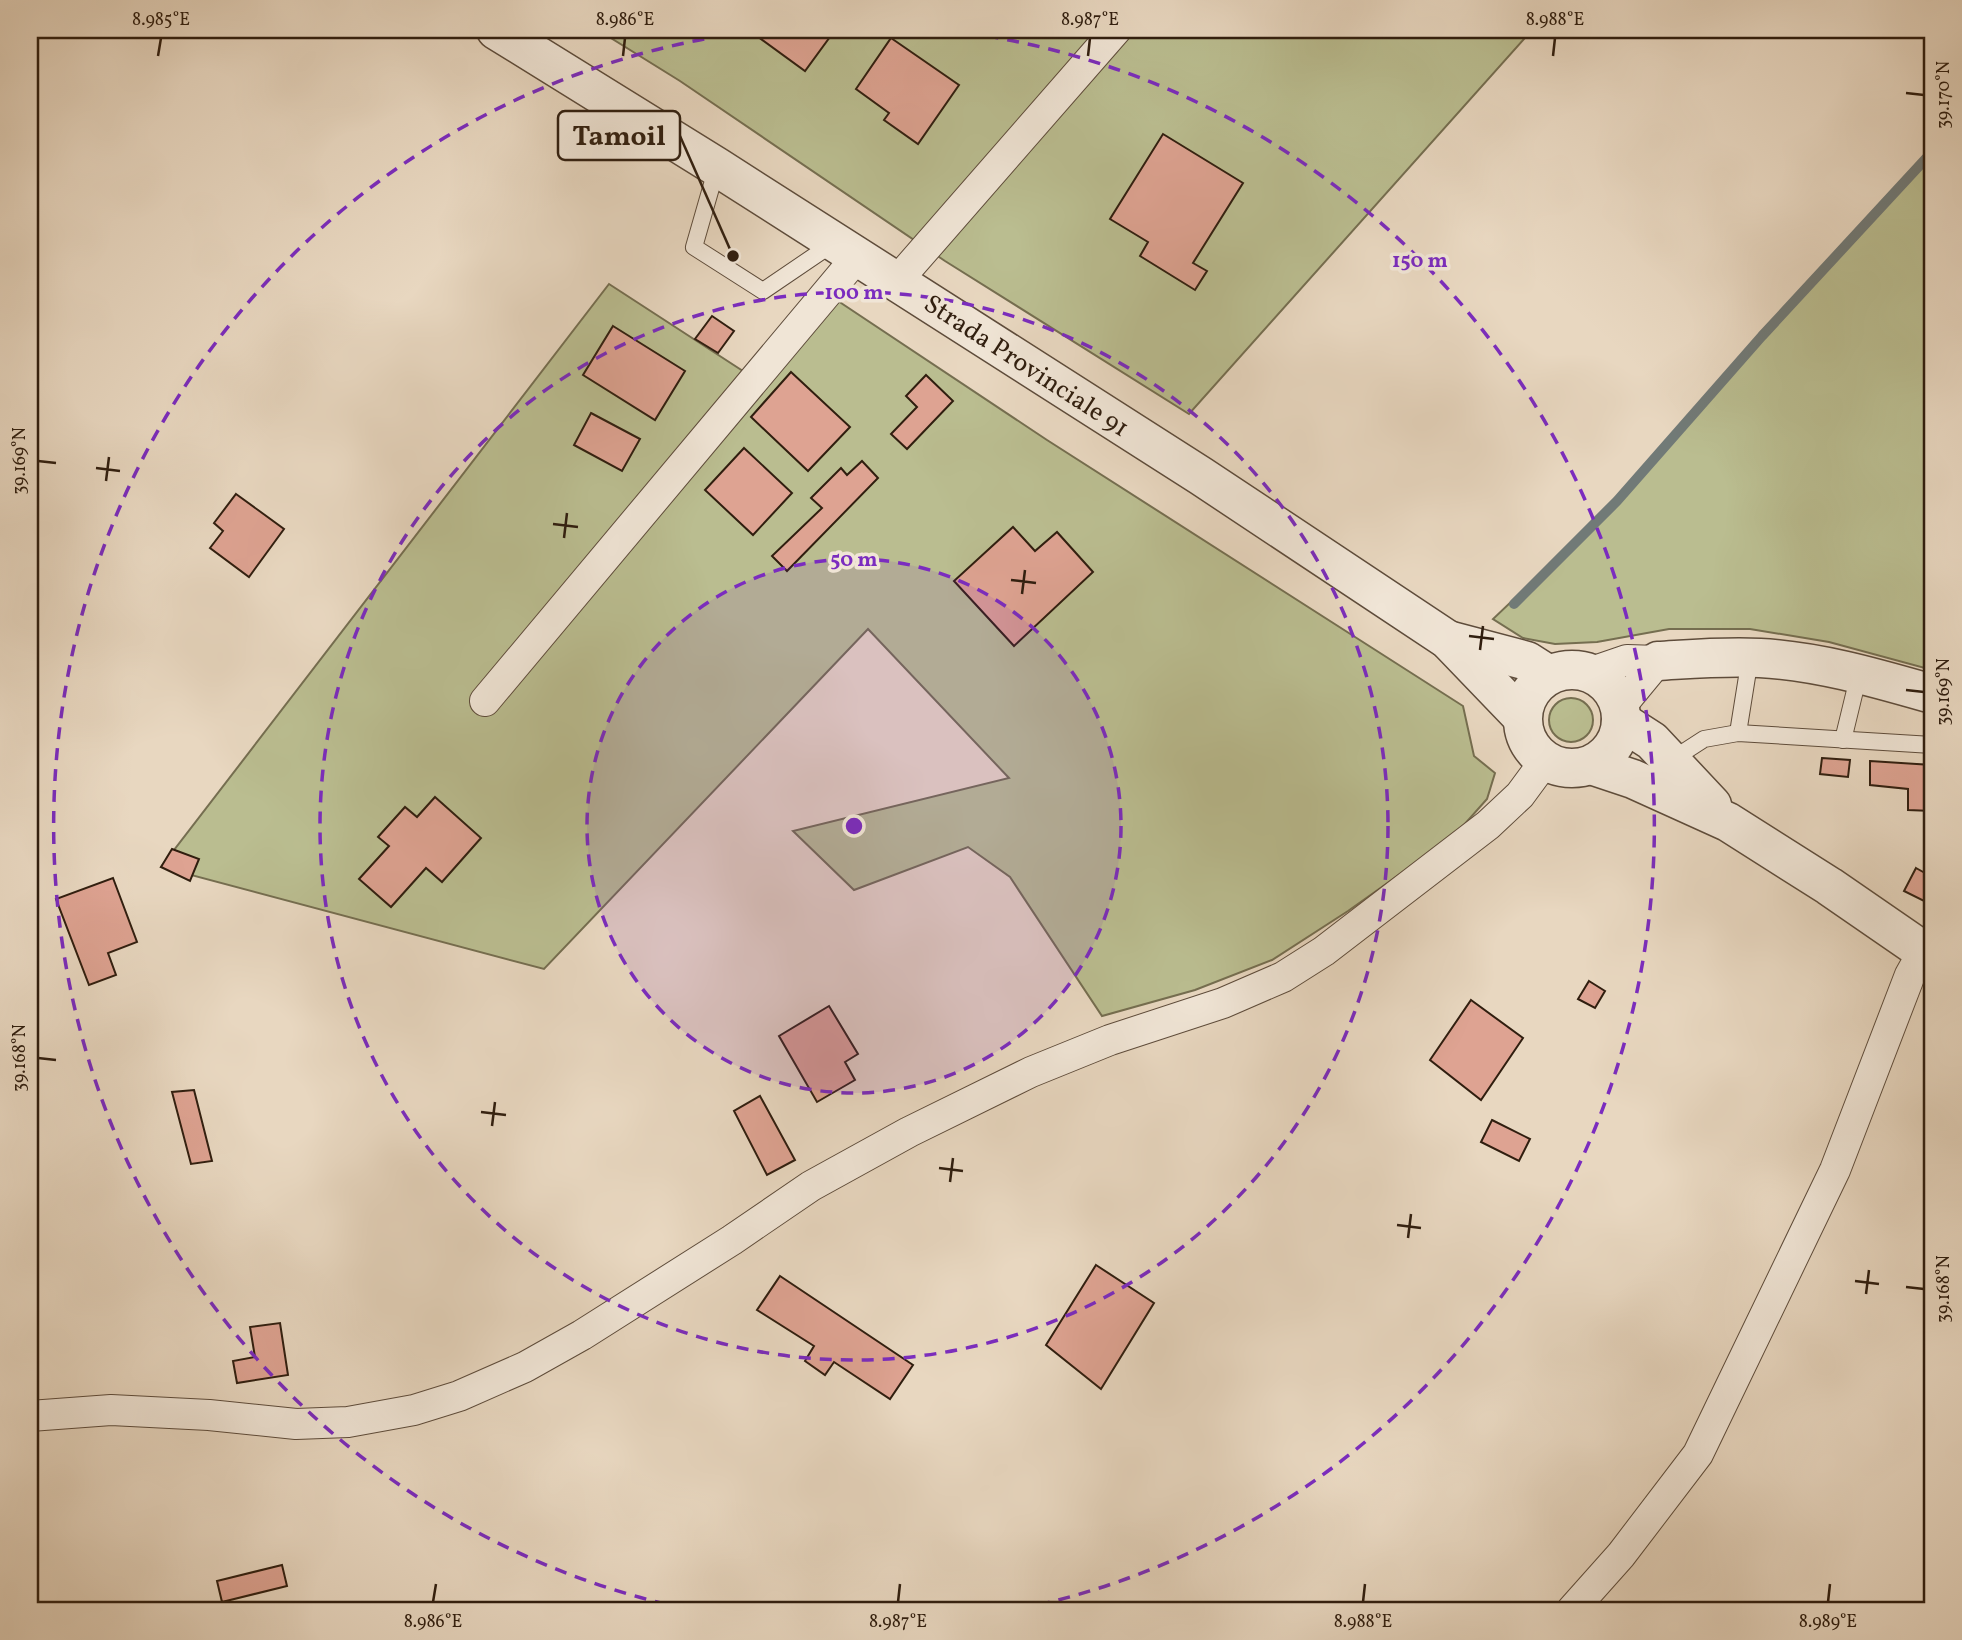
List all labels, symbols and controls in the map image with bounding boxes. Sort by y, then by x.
text: 8.985°E [132,8,190,33]
text: 8.986°E [596,8,654,33]
text: 8.987°E [1061,8,1119,33]
text: 8.988°E [1526,8,1584,33]
text: 39.170°N [1932,61,1957,129]
callout: Tamoil [558,111,680,160]
text: Tamoil [572,118,666,157]
text: 150 m [1392,247,1448,276]
text: 100 m [824,279,884,308]
street label: Strada Provinciale 91 [916,287,1136,447]
text: 39.169°N [8,427,33,495]
text: 50 m [830,546,878,575]
text: 39.169°N [1932,658,1957,726]
centre of rings [842,814,866,838]
text: 39.168°N [8,1024,33,1092]
text: 39.168°N [1932,1255,1957,1323]
text: 8.986°E [404,1610,462,1635]
text: 8.987°E [869,1610,927,1635]
text: 8.988°E [1334,1610,1392,1635]
text: 8.989°E [1799,1610,1857,1635]

